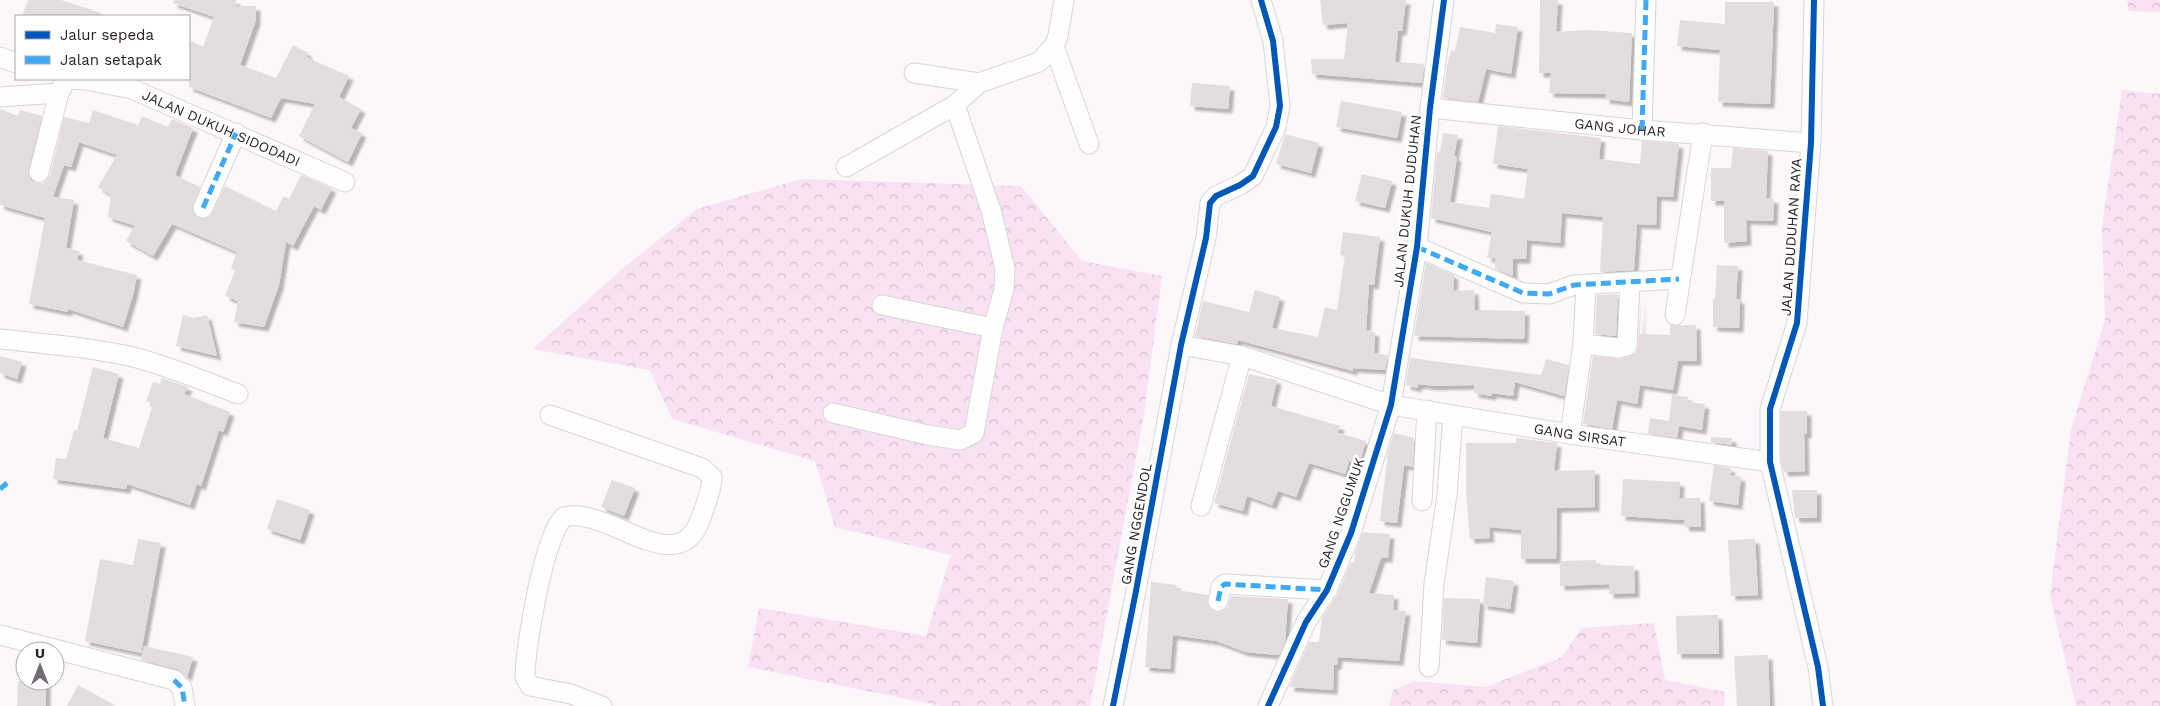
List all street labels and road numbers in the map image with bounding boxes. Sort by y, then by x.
street label: JALAN DUKUH SIDODADI [140,86,303,169]
street label: JALAN DUKUH DUDUHAN [1390,114,1424,288]
street label: GANG JOHAR [1574,115,1666,140]
street label: JALAN DUDUHAN RAYA [1778,158,1804,316]
street label: GANG SIRSAT [1533,420,1627,450]
street label: GANG NGGUMUK [1315,456,1367,570]
street label: GANG NGGENDOL [1117,462,1155,586]

